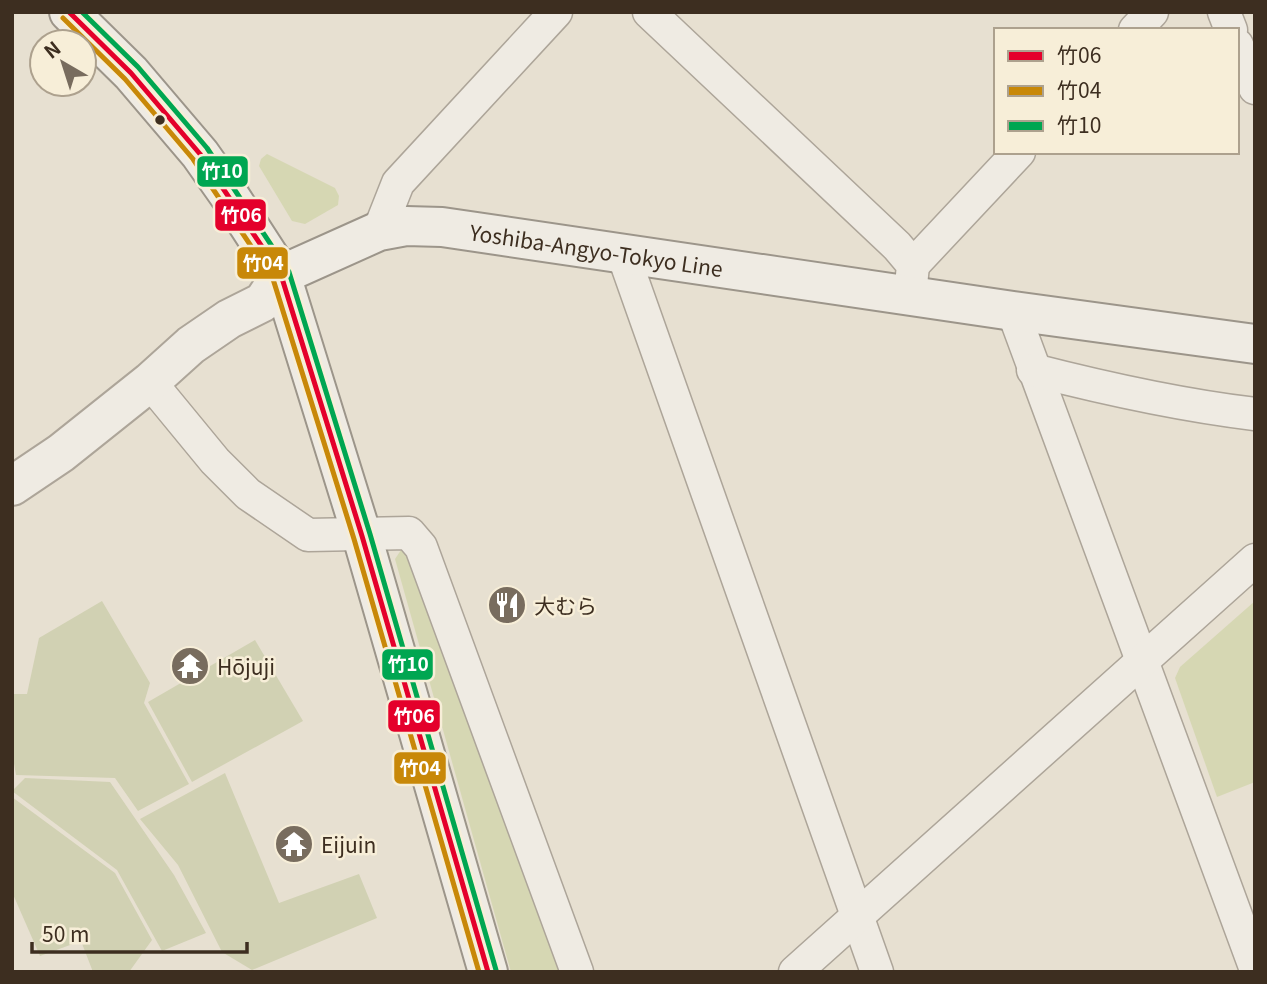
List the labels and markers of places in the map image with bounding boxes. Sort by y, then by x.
unlabelled marker [153,113,167,127]
restaurant icon: 大むら [486,584,528,626]
place label: 大むら [534,590,597,620]
temple icon: Hōjuji [169,645,211,687]
place label: Hōjuji [217,651,275,681]
temple icon: Eijuin [273,823,315,865]
place label: Eijuin [321,829,376,859]

